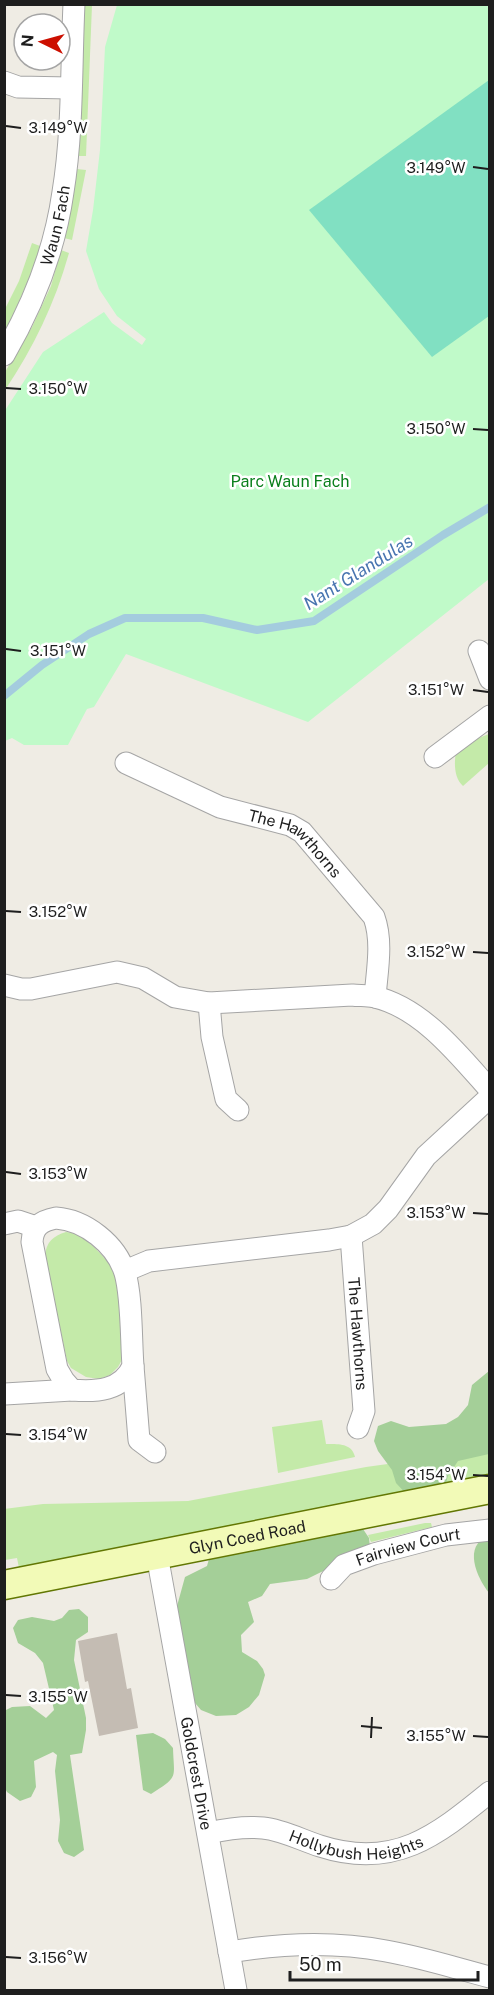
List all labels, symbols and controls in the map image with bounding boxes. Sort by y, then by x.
north arrow [12,12,72,72]
text: N [18,34,38,48]
text: 3.149°W [29,119,87,136]
text: 3.149°W [407,159,465,176]
street label: Waun Fach [36,184,73,268]
text: 3.150°W [29,380,87,397]
text: 3.150°W [407,420,465,437]
park label: Parc Waun Fach [230,472,350,491]
water label: Nant Glandulas [299,530,417,614]
text: 3.151°W [30,642,86,659]
text: 3.151°W [408,681,464,698]
street label: The Hawthorns [246,805,346,881]
text: 3.152°W [29,903,87,920]
text: 3.152°W [407,943,465,960]
text: 3.153°W [28,1165,88,1182]
text: 3.153°W [406,1204,466,1221]
street label: The Hawthorns [345,1277,372,1391]
text: 3.154°W [28,1426,88,1443]
text: 3.154°W [406,1466,466,1483]
street label: Glyn Coed Road [187,1516,307,1558]
street label: Fairview Court [353,1524,461,1569]
text: 3.155°W [28,1688,88,1705]
street label: Goldcrest Drive [177,1715,216,1832]
text: 3.155°W [406,1727,466,1744]
street label: Hollybush Heights [287,1826,426,1864]
scale bar [290,1944,478,1982]
text: 3.156°W [28,1949,88,1966]
text: 50 m [299,1954,342,1975]

